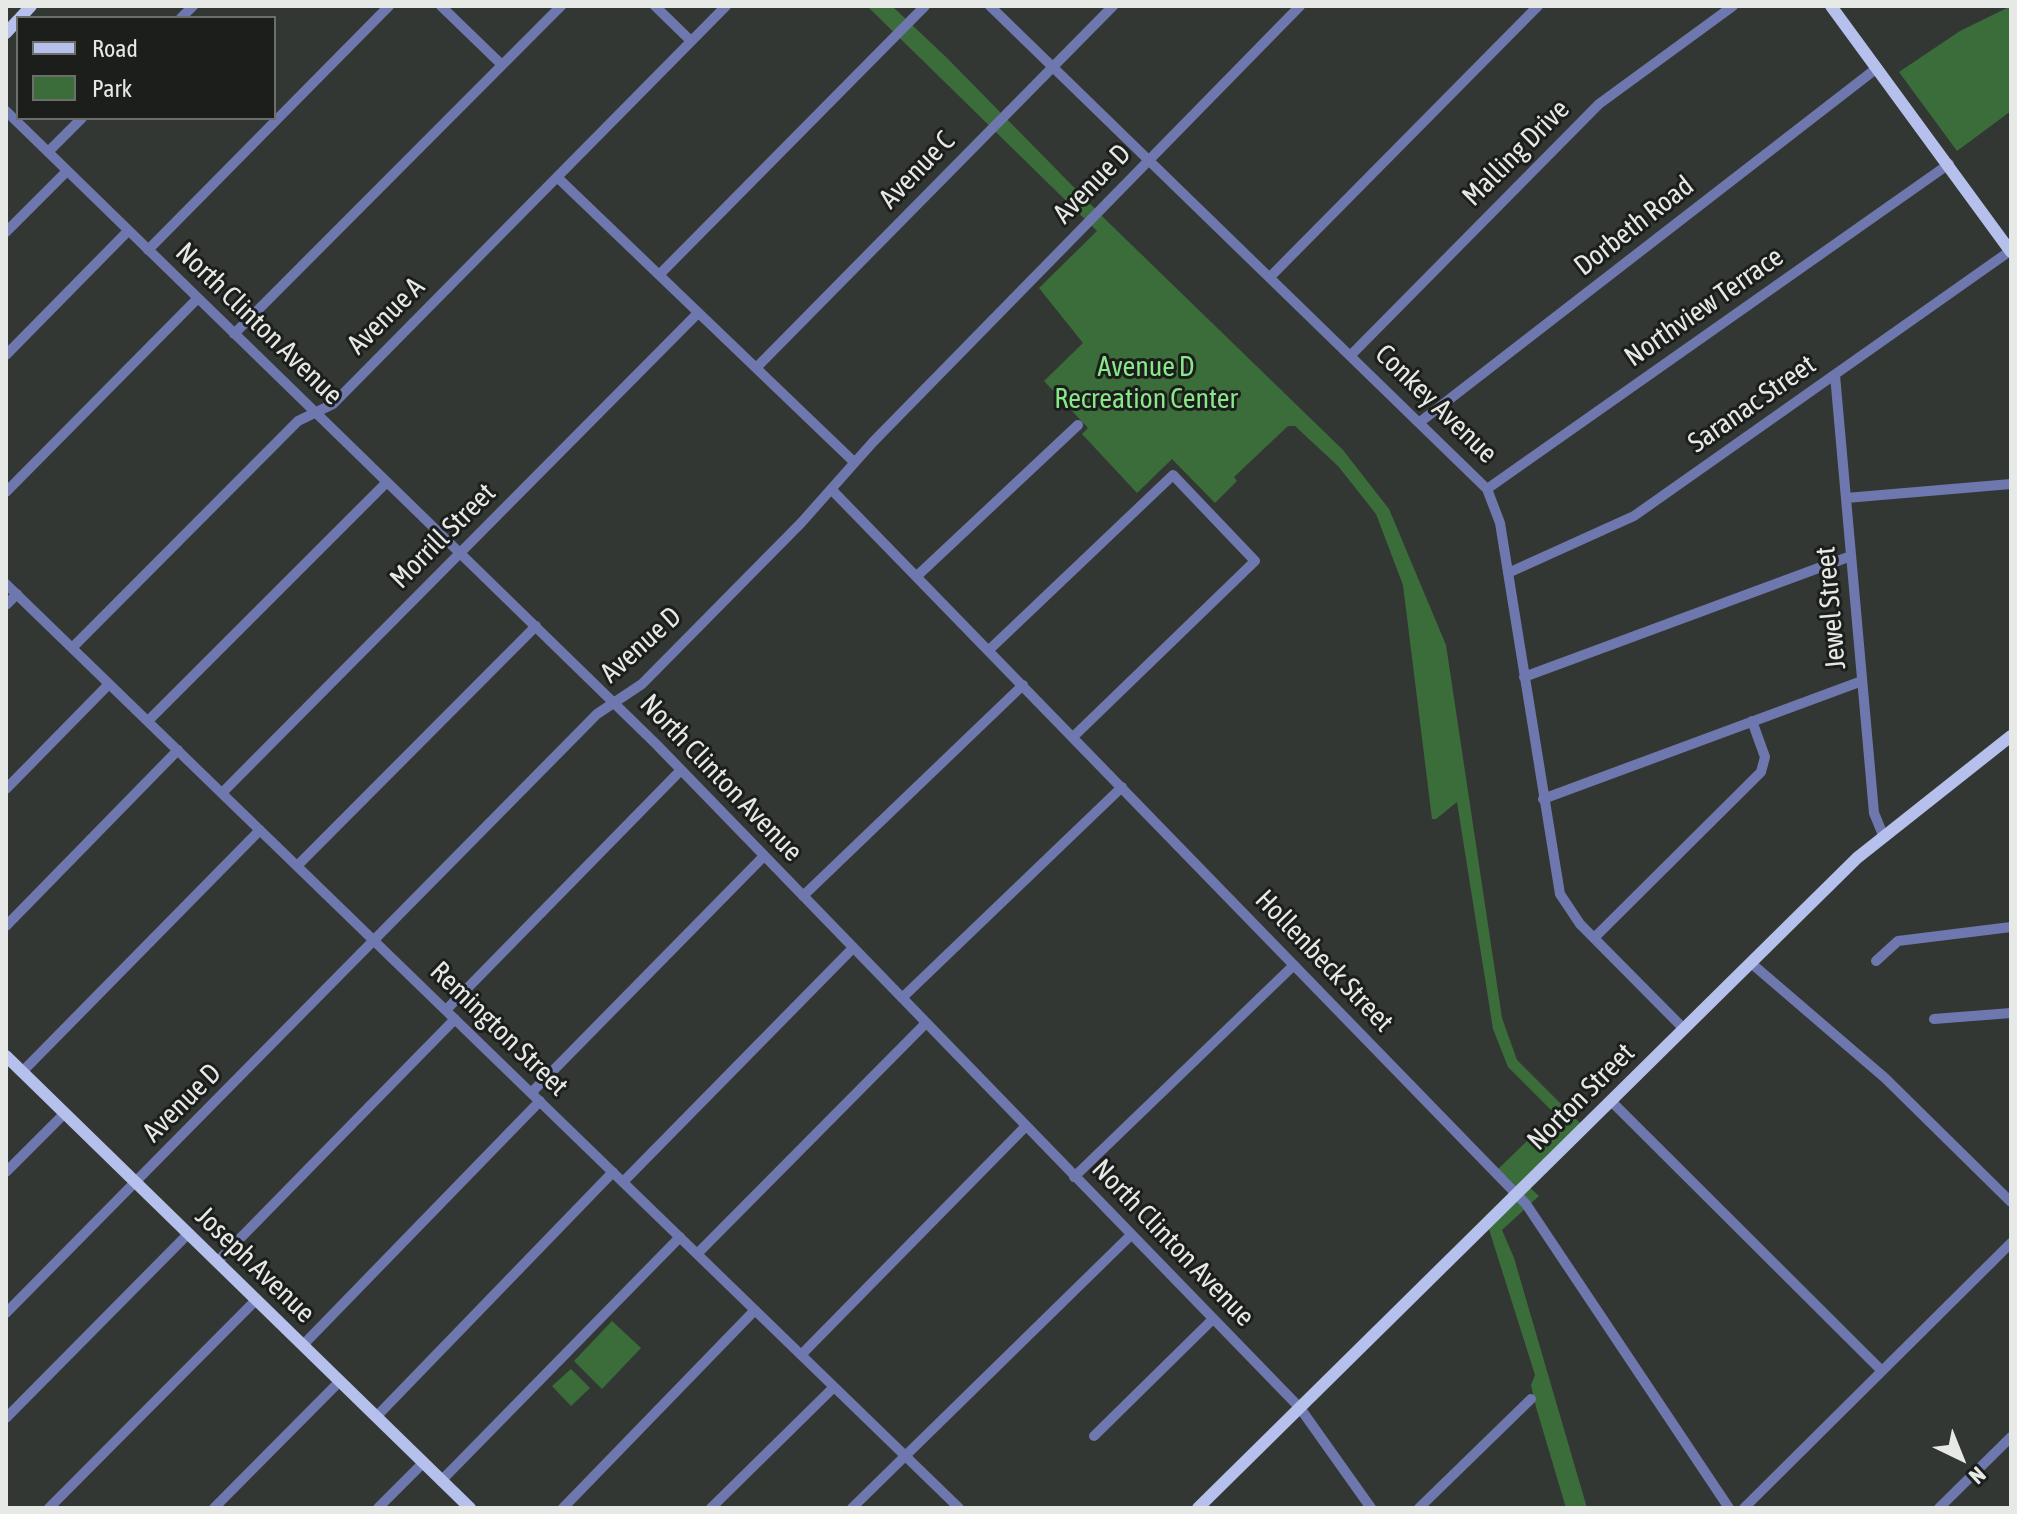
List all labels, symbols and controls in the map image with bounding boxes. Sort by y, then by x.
legend [16,16,276,120]
text: Road [92,35,138,62]
text: Park [92,75,132,102]
street label: Malling Drive [1456,93,1576,213]
street label: Avenue C [872,125,962,215]
street label: Avenue D [1046,137,1138,231]
street label: Dorbeth Road [1568,169,1700,283]
street label: North Clinton Avenue [169,236,349,412]
street label: Northview Terrace [1618,240,1790,374]
street label: Avenue A [341,271,431,361]
street label: Conkey Avenue [1368,338,1504,470]
street label: Saranac Street [1682,348,1822,460]
park label: Avenue D Recreation Center [1054,350,1238,416]
street label: Morrill Street [383,476,503,596]
street label: Jewel Street [1809,545,1853,671]
street label: Avenue D [594,600,688,690]
street label: North Clinton Avenue [633,688,809,868]
street label: Hollenbeck Street [1248,883,1400,1039]
street label: Remington Street [423,955,575,1103]
street label: Norton Street [1521,1037,1641,1157]
street label: Avenue D [136,1057,228,1149]
street label: North Clinton Avenue [1085,1153,1261,1333]
street label: Joseph Avenue [188,1200,322,1330]
north arrow [1921,1418,2001,1498]
text: N [1964,1462,1991,1489]

